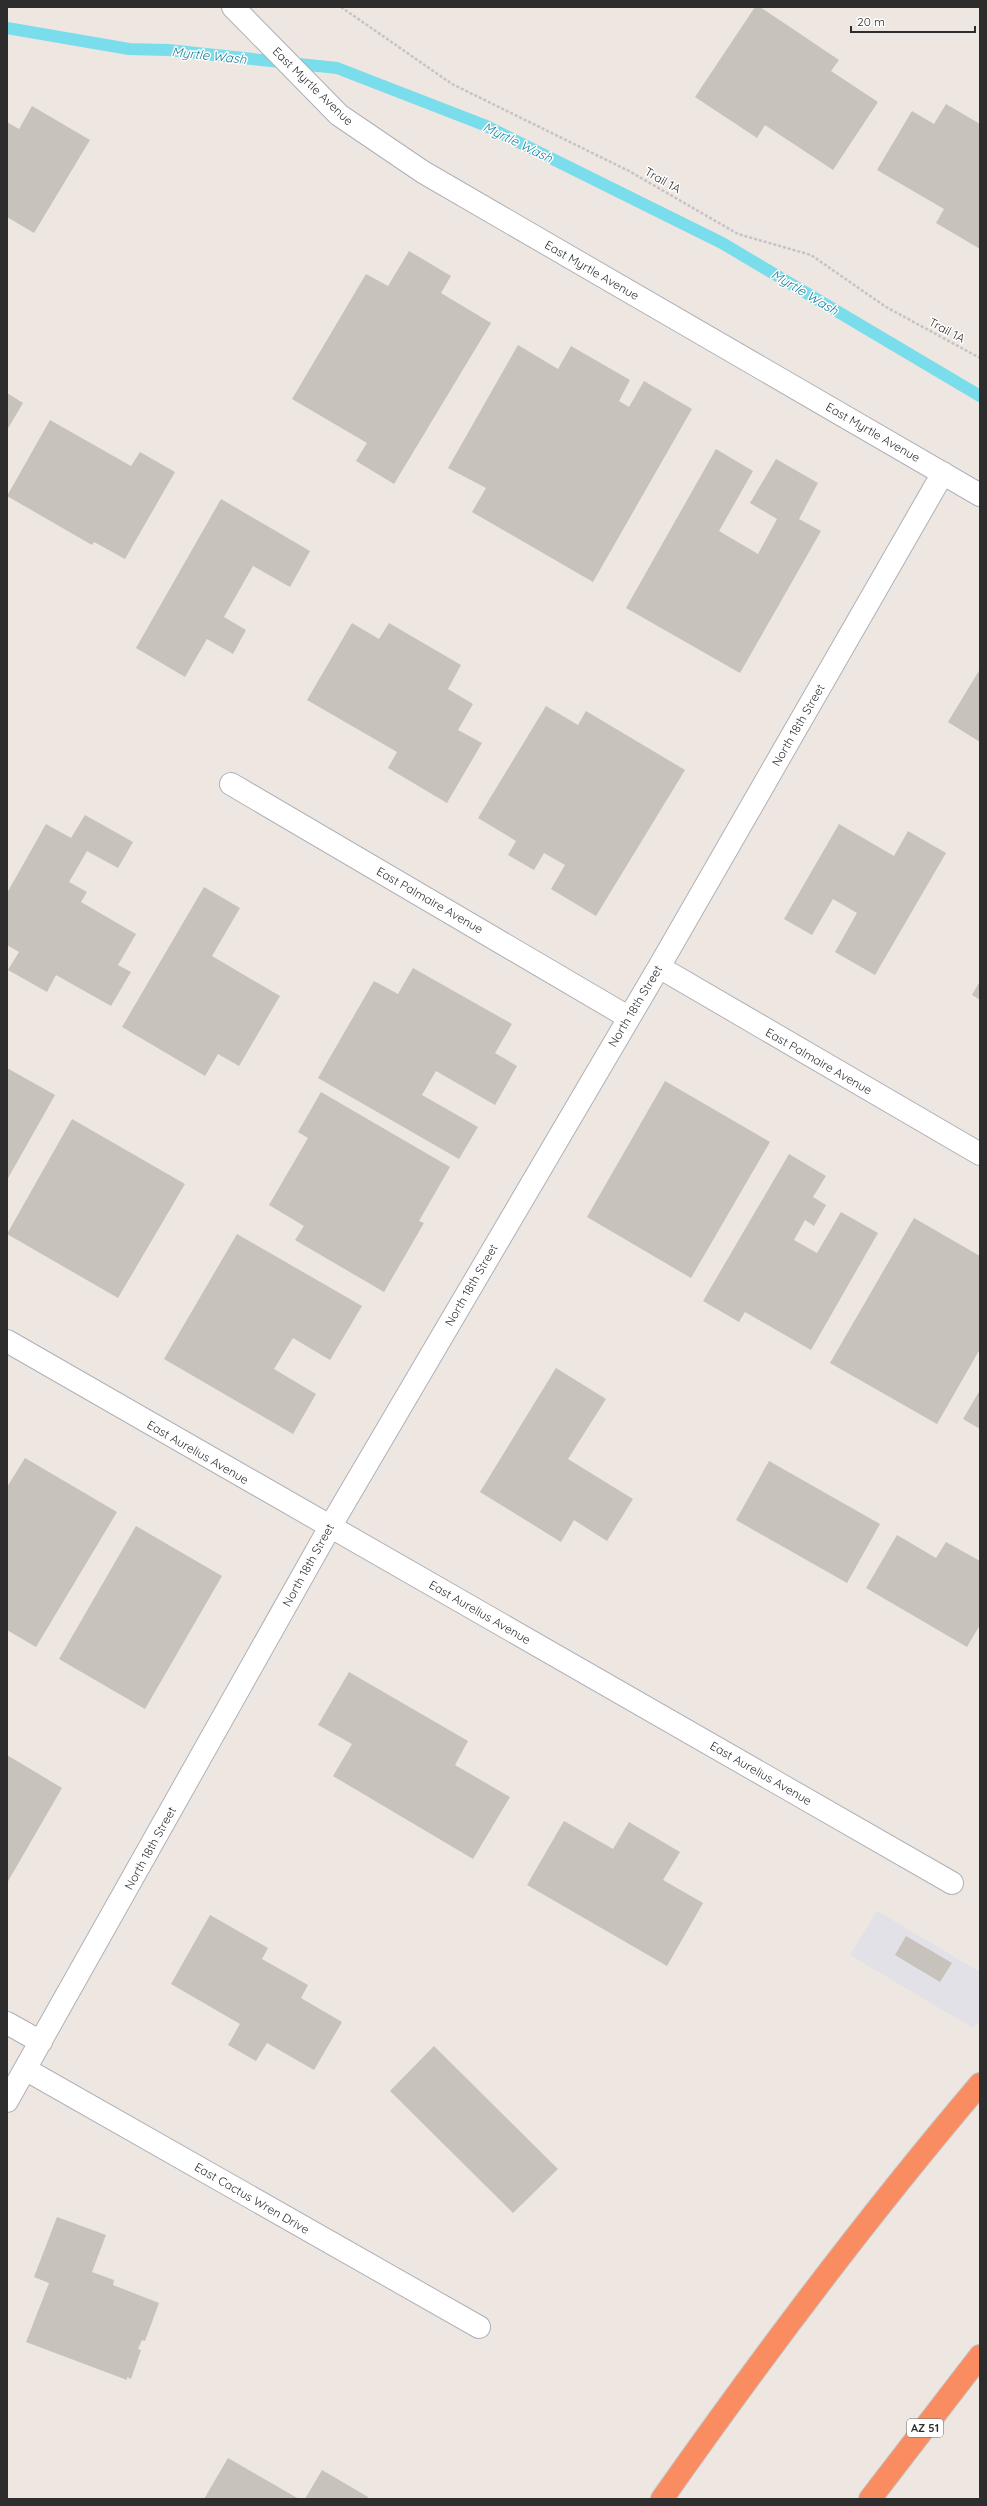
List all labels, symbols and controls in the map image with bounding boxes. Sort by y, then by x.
scale bar [851,8,975,34]
text: 20 m [857,14,885,29]
water label: Myrtle Wash [171,43,248,67]
street label: East Myrtle Avenue [270,44,357,128]
water label: Myrtle Wash [481,118,556,166]
street label: Trail 1A [642,164,684,196]
street label: East Myrtle Avenue [542,237,642,303]
water label: Myrtle Wash [769,266,842,319]
street label: Trail 1A [926,314,968,346]
street label: East Myrtle Avenue [823,399,923,465]
street label: North 18th Street [768,681,828,769]
street label: East Palmaire Avenue [374,863,486,937]
street label: North 18th Street [605,962,665,1050]
street label: East Palmaire Avenue [763,1024,875,1098]
street label: North 18th Street [441,1241,501,1329]
street label: East Aurelius Avenue [145,1417,252,1487]
street label: North 18th Street [279,1521,337,1609]
street label: East Aurelius Avenue [427,1577,534,1647]
street label: East Aurelius Avenue [708,1738,815,1808]
street label: North 18th Street [121,1804,179,1892]
street label: East Cactus Wren Drive [192,2159,312,2237]
road number: AZ 51 [907,2419,943,2437]

